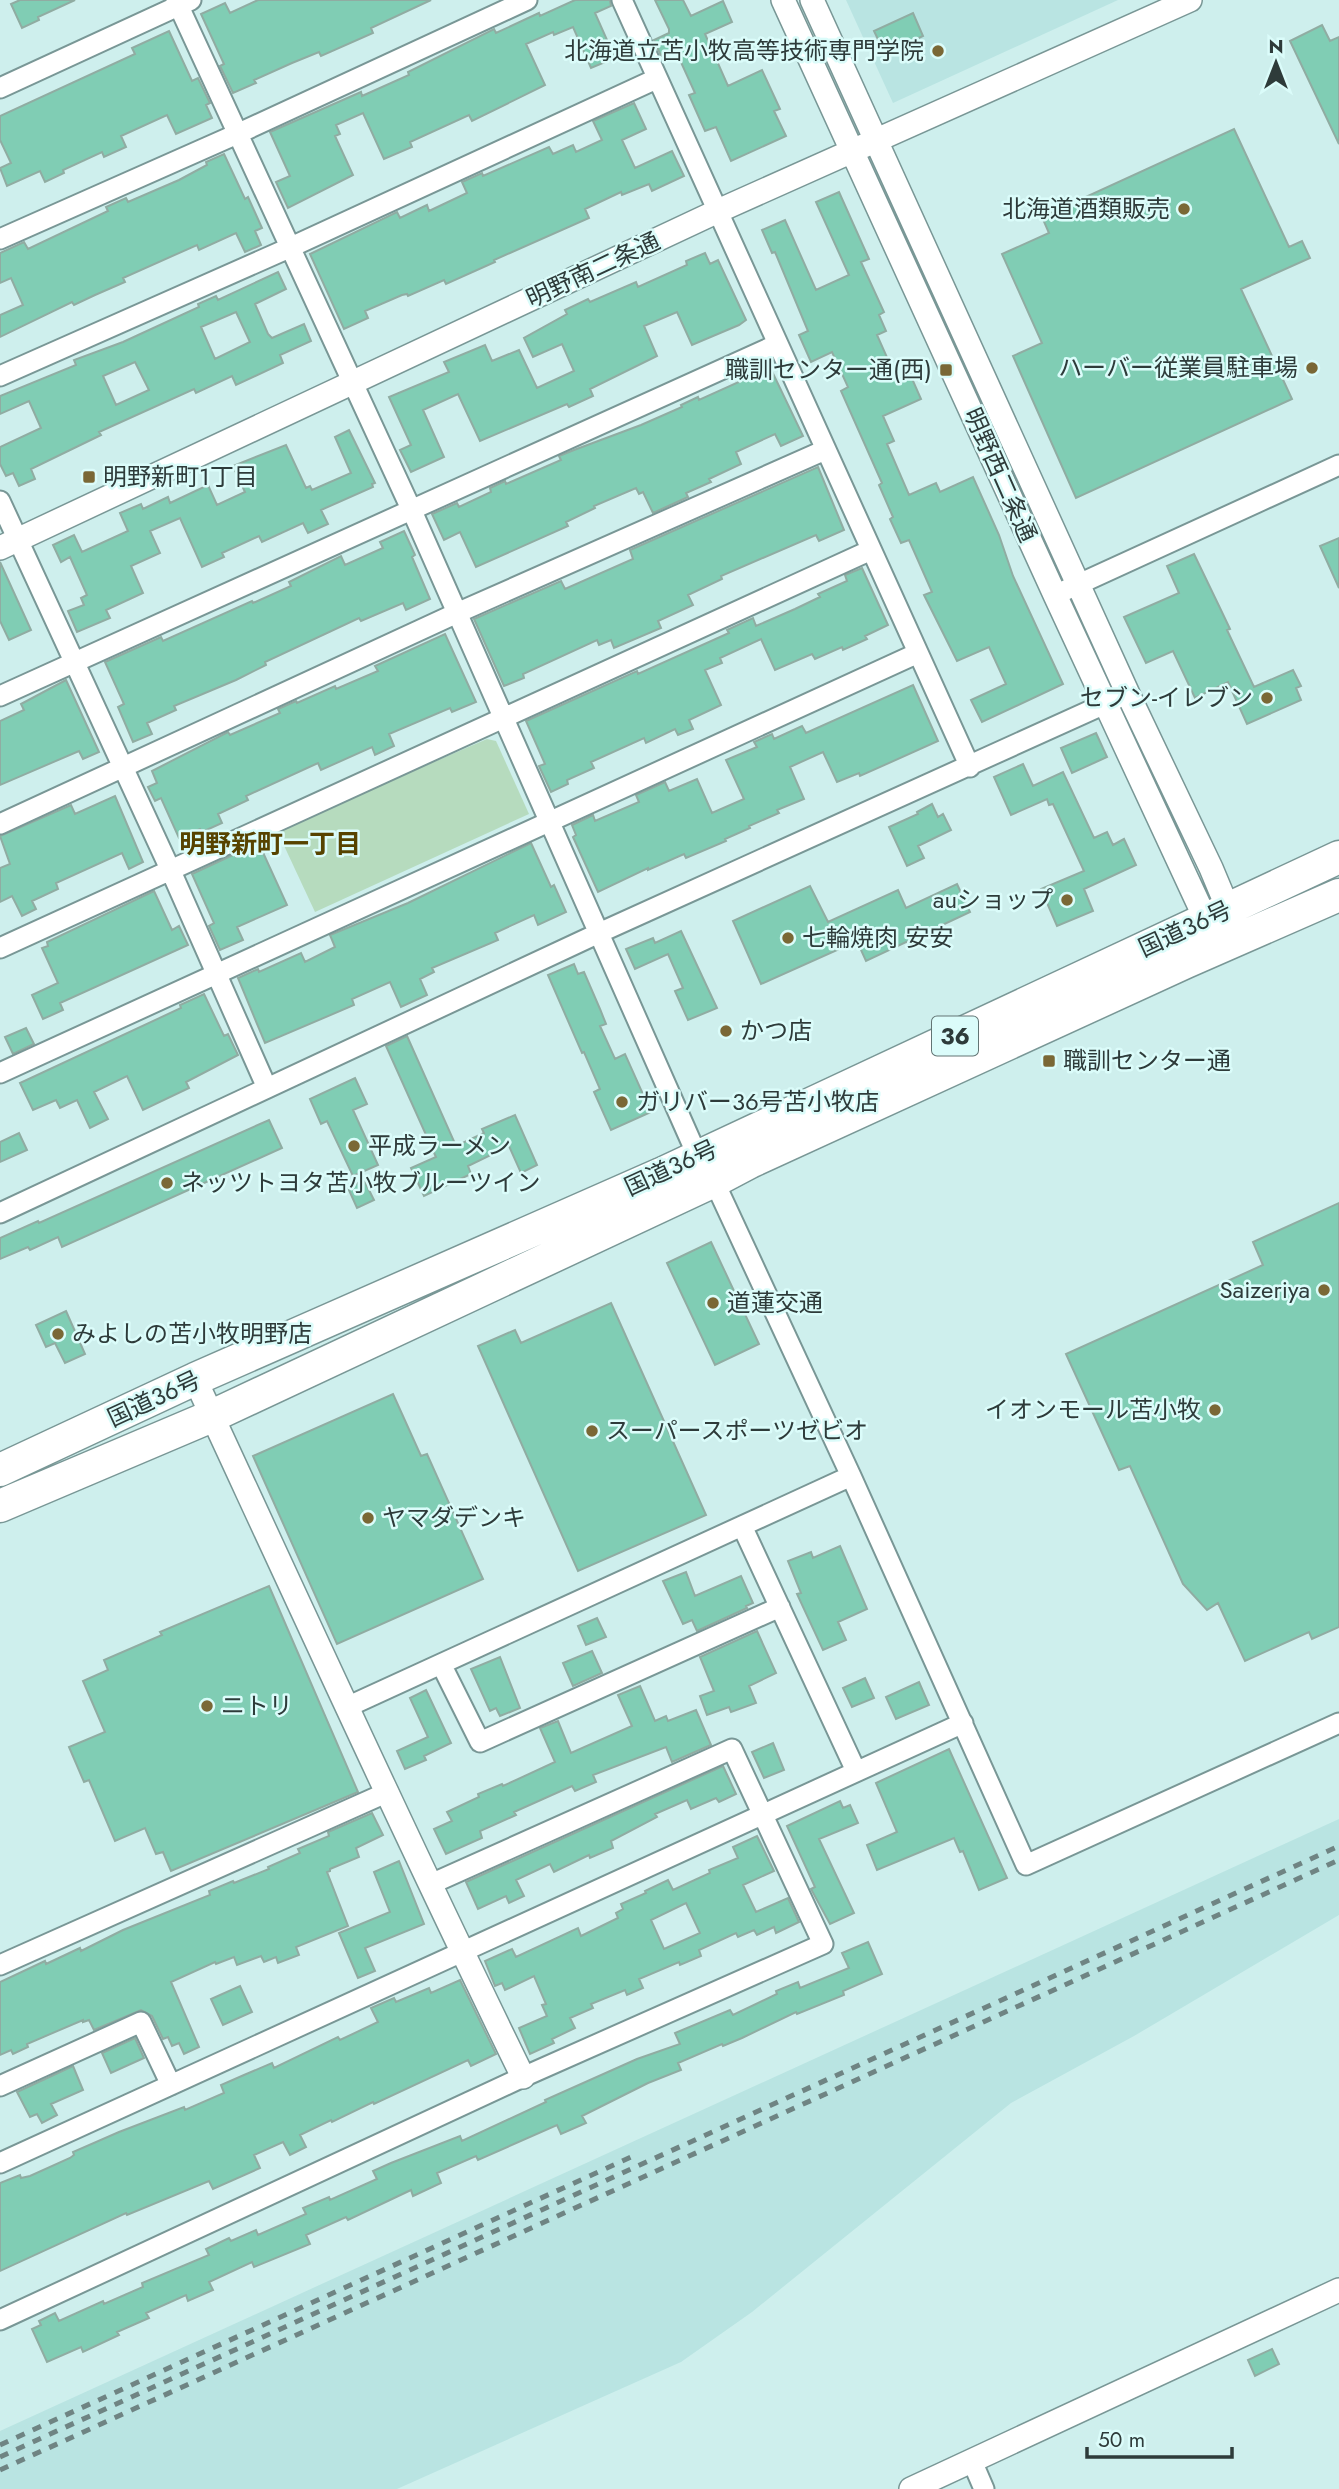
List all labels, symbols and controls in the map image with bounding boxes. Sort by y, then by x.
north arrow [1241,28,1311,98]
place label: 北海道立苫小牧高等技術専門学院 [564,33,924,68]
text: N [1268,33,1284,60]
marker: 北海道立苫小牧高等技術専門学院 [930,43,946,59]
place label: 北海道酒類販売 [1002,191,1170,226]
marker: 北海道酒類販売 [1176,201,1192,217]
street label: 明野南二条通 [520,223,665,316]
place label: ハーバー従業員駐車場 [1058,350,1298,385]
place label: 職訓センター通(西) [725,352,932,387]
marker: ハーバー従業員駐車場 [1304,360,1320,376]
marker: 職訓センター通(西) [938,362,954,378]
street label: 明野西二条通 [955,402,1046,548]
place label: 明野新町1丁目 [103,459,258,494]
marker: 明野新町1丁目 [81,469,97,485]
place label: セブン-イレブン [1080,680,1253,715]
marker: セブン-イレブン [1259,690,1275,706]
district label: 明野新町一丁目 [179,825,361,863]
place label: auショップ [933,882,1053,917]
marker: auショップ [1059,892,1075,908]
street label: 国道36号 [1133,892,1237,965]
place label: 七輪焼肉 安安 [802,920,953,955]
marker: 七輪焼肉 安安 [780,930,796,946]
place label: かつ店 [740,1013,812,1048]
road number: 36 [932,1016,978,1056]
marker: かつ店 [718,1023,734,1039]
place label: 職訓センター通 [1063,1043,1231,1078]
marker: 職訓センター通 [1041,1053,1057,1069]
place label: ガリバー36号苫小牧店 [636,1084,879,1119]
marker: ガリバー36号苫小牧店 [614,1094,630,1110]
place label: 平成ラーメン [368,1128,511,1163]
street label: 国道36号 [619,1131,723,1204]
marker: 平成ラーメン [346,1138,362,1154]
place label: ネッツトヨタ苫小牧ブルーツイン [181,1165,541,1200]
marker: ネッツトヨタ苫小牧ブルーツイン [159,1175,175,1191]
place label: Saizeriya [1219,1272,1310,1307]
marker: Saizeriya [1316,1282,1332,1298]
place label: 道蓮交通 [727,1285,823,1320]
marker: 道蓮交通 [705,1295,721,1311]
place label: みよしの苫小牧明野店 [72,1316,312,1351]
marker: みよしの苫小牧明野店 [50,1326,66,1342]
street label: 国道36号 [102,1362,206,1435]
place label: イオンモール苫小牧 [985,1392,1201,1427]
marker: イオンモール苫小牧 [1207,1402,1223,1418]
place label: スーパースポーツゼビオ [606,1413,868,1448]
marker: スーパースポーツゼビオ [584,1423,600,1439]
place label: ヤマダデンキ [382,1500,526,1535]
marker: ヤマダデンキ [360,1510,376,1526]
place label: ニトリ [221,1688,293,1723]
marker: ニトリ [199,1698,215,1714]
scale bar [1087,2416,1232,2460]
text: 50 m [1098,2425,1145,2455]

